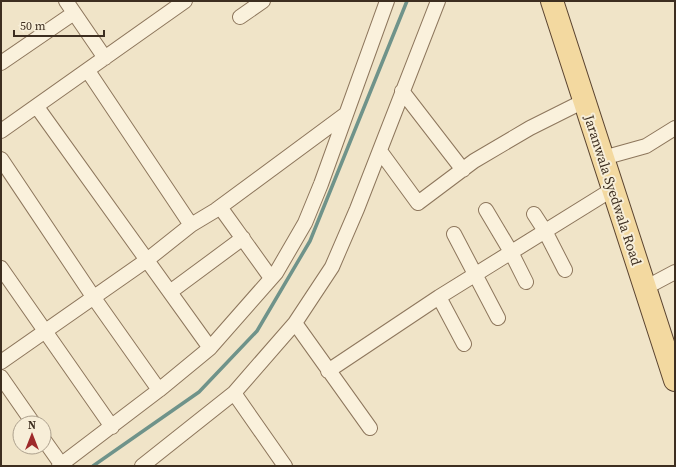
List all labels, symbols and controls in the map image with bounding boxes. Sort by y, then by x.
scale bar [14,12,104,38]
text: 50 m [20,18,46,34]
street label: Jaranwala Syedwala Road [579,111,647,268]
north arrow [12,415,52,455]
text: N [28,418,36,433]

